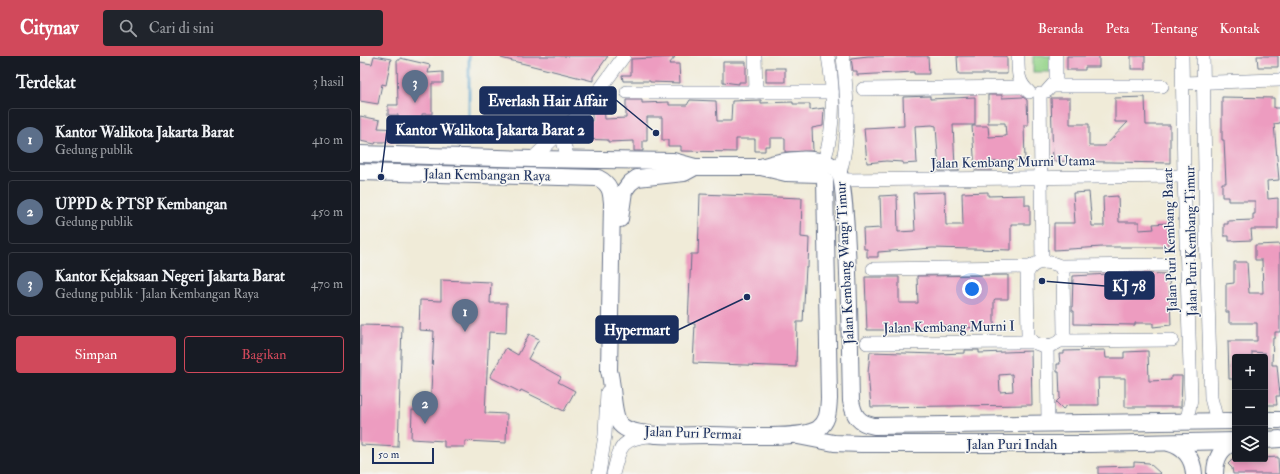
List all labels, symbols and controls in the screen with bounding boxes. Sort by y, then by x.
search box [103,10,383,46]
text: Citynav [20,16,79,40]
icon: search [117,17,139,39]
text: Cari di sini [149,19,214,38]
text: Beranda [1038,20,1084,37]
text: Peta [1106,20,1130,37]
text: Tentang [1152,20,1198,37]
text: Kontak [1220,20,1260,37]
pin: 3 [402,70,428,103]
text: Terdekat [16,72,76,93]
text: 3 hasil [313,74,344,90]
callout: Everlash Hair Affair [480,87,616,114]
text: Everlash Hair Affair [488,92,608,111]
callout: Kantor Walikota Jakarta Barat 2 [387,116,593,143]
text: Kantor Walikota Jakarta Barat 2 [395,121,585,141]
text: Kantor Walikota Jakarta Barat [55,123,234,142]
text: 1 [28,132,32,148]
text: 410 m [312,132,343,148]
text: Gedung publik [55,142,133,158]
street label: Jalan Kembang Murni Utama [930,152,1096,172]
street label: Jalan Kembangan Raya [422,165,551,186]
street label: Jalan Puri Kembang Timur [1181,165,1201,318]
street label: Jalan Puri Kembang Barat [1159,167,1181,313]
street label: Jalan Kembang Wangi Timur [832,180,858,346]
text: UPPD & PTSP Kembangan [55,195,227,214]
text: 2 [27,204,33,220]
text: 450 m [311,204,343,220]
text: Gedung publik [55,214,133,230]
text: Kantor Kejaksaan Negeri Jakarta Barat [55,267,285,286]
callout: KJ 78 [1105,272,1154,299]
text: 3 [28,276,33,292]
text: 470 m [311,276,343,292]
text: KJ 78 [1112,277,1146,297]
your location [962,279,982,299]
text: Gedung publik · Jalan Kembangan Raya [55,286,259,302]
pin: 1 [452,299,478,332]
callout: Hypermart [596,316,678,343]
street label: Jalan Kembang Murni I [882,317,1015,337]
text: Hypermart [604,321,670,341]
button: Simpan [16,336,176,373]
button: Bagikan [184,336,344,373]
map controls [1232,354,1268,462]
button: + [1232,354,1268,390]
button: − [1232,390,1268,426]
pin: 2 [412,391,438,424]
street label: Jalan Puri Permai [643,423,742,443]
button: layers [1232,426,1268,462]
street label: Jalan Puri Indah [966,436,1058,453]
scale bar [372,446,434,465]
text: 50 m [378,448,399,461]

